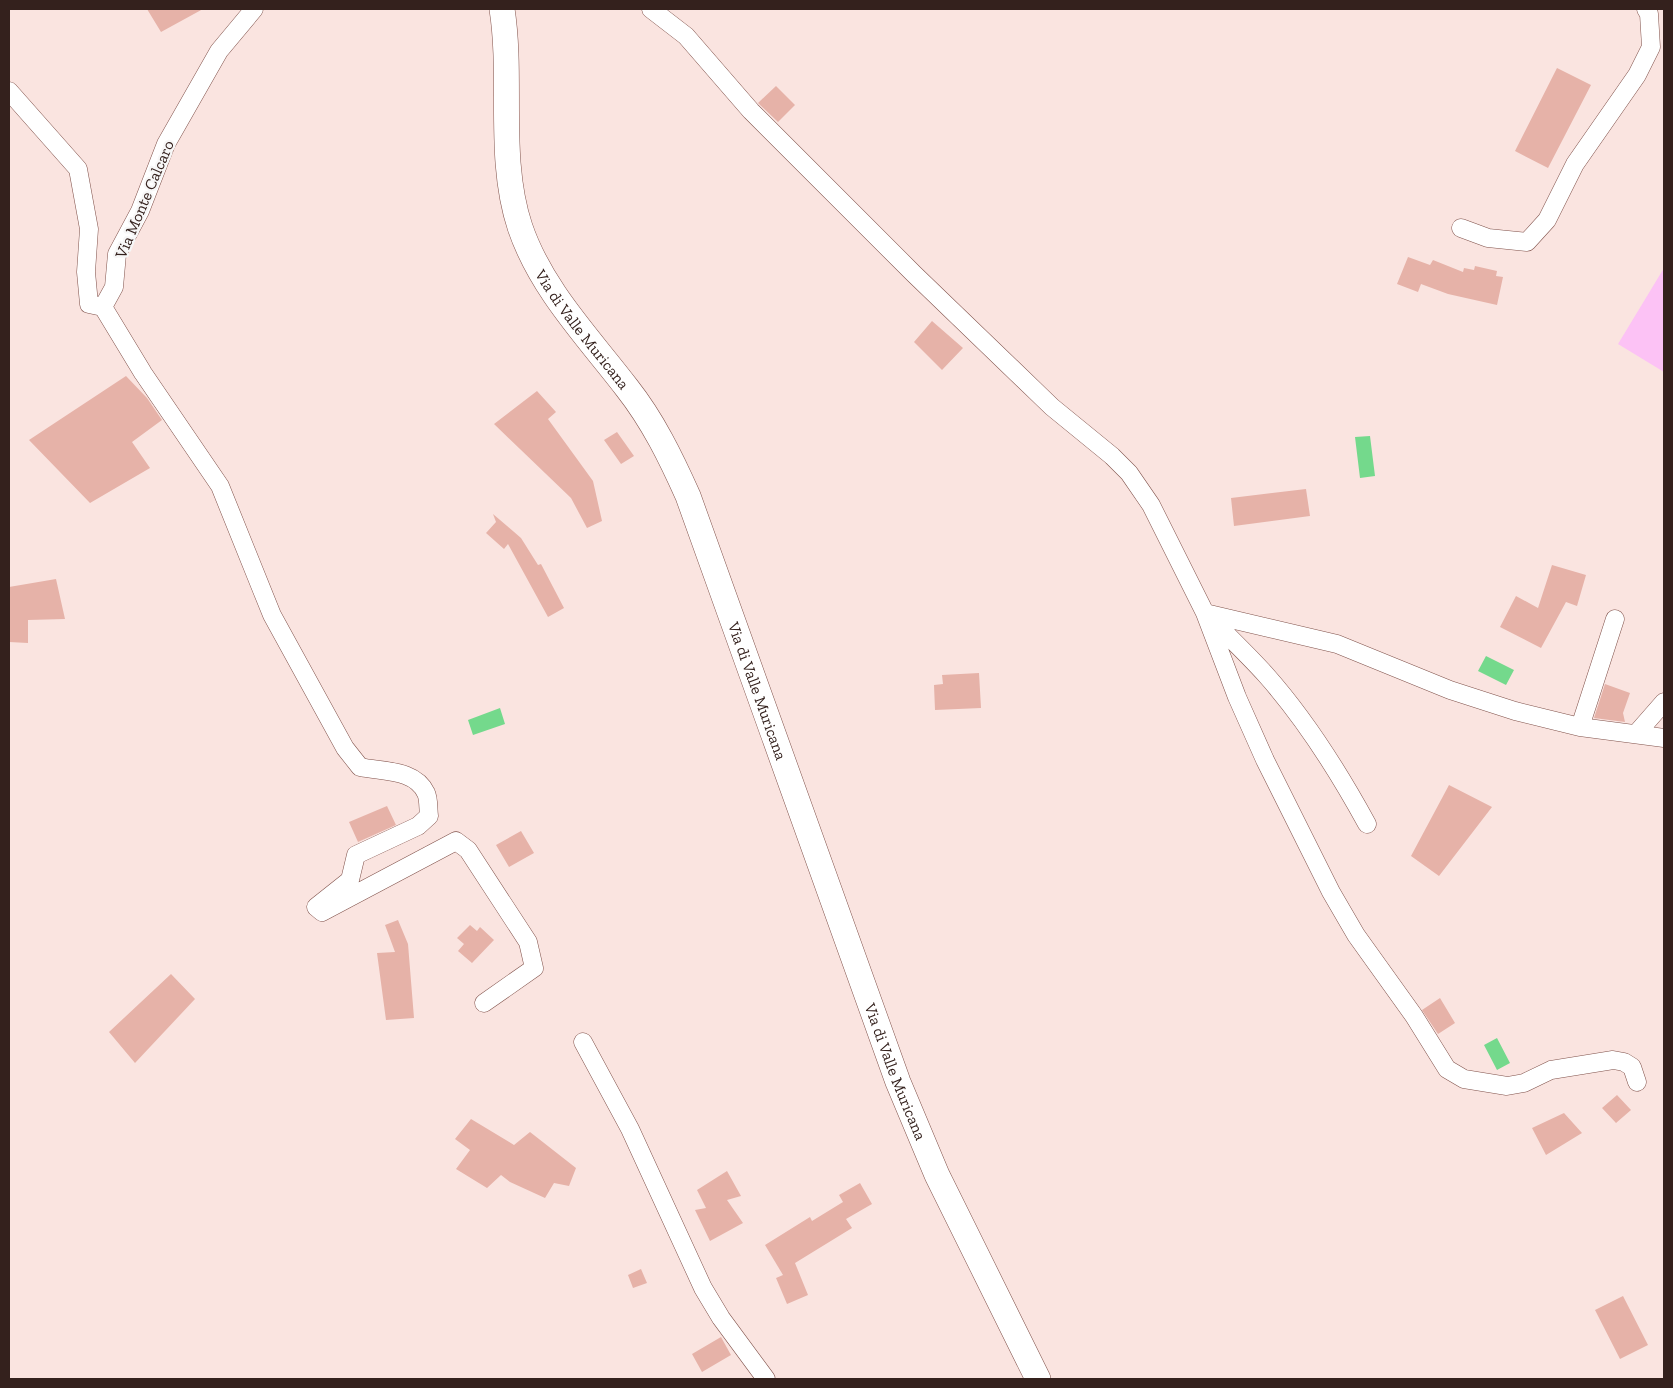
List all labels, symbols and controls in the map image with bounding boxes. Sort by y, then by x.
street label: Via Monte Calcaro [111,137,178,262]
street label: Via di Valle Muricana [531,265,634,393]
street label: Via di Valle Muricana [724,618,791,763]
street label: Via di Valle Muricana [860,1000,930,1143]

